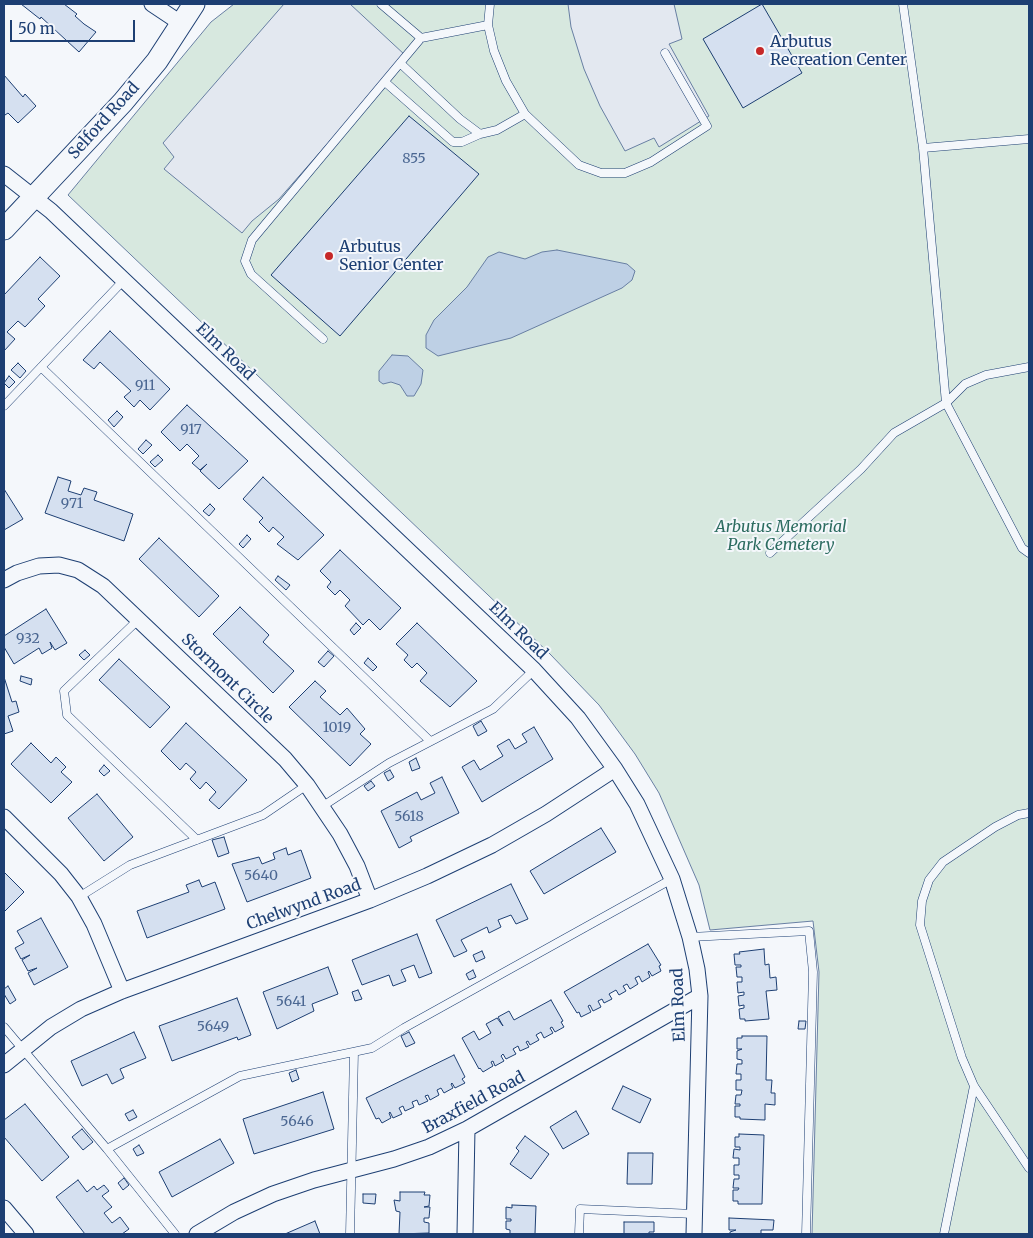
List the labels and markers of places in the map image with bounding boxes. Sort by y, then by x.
place label: Arbutus Recreation Center [770,32,907,70]
marker: Arbutus Recreation Center [754,45,766,57]
place label: Arbutus Senior Center [339,237,443,275]
marker: Arbutus Senior Center [323,250,335,262]

